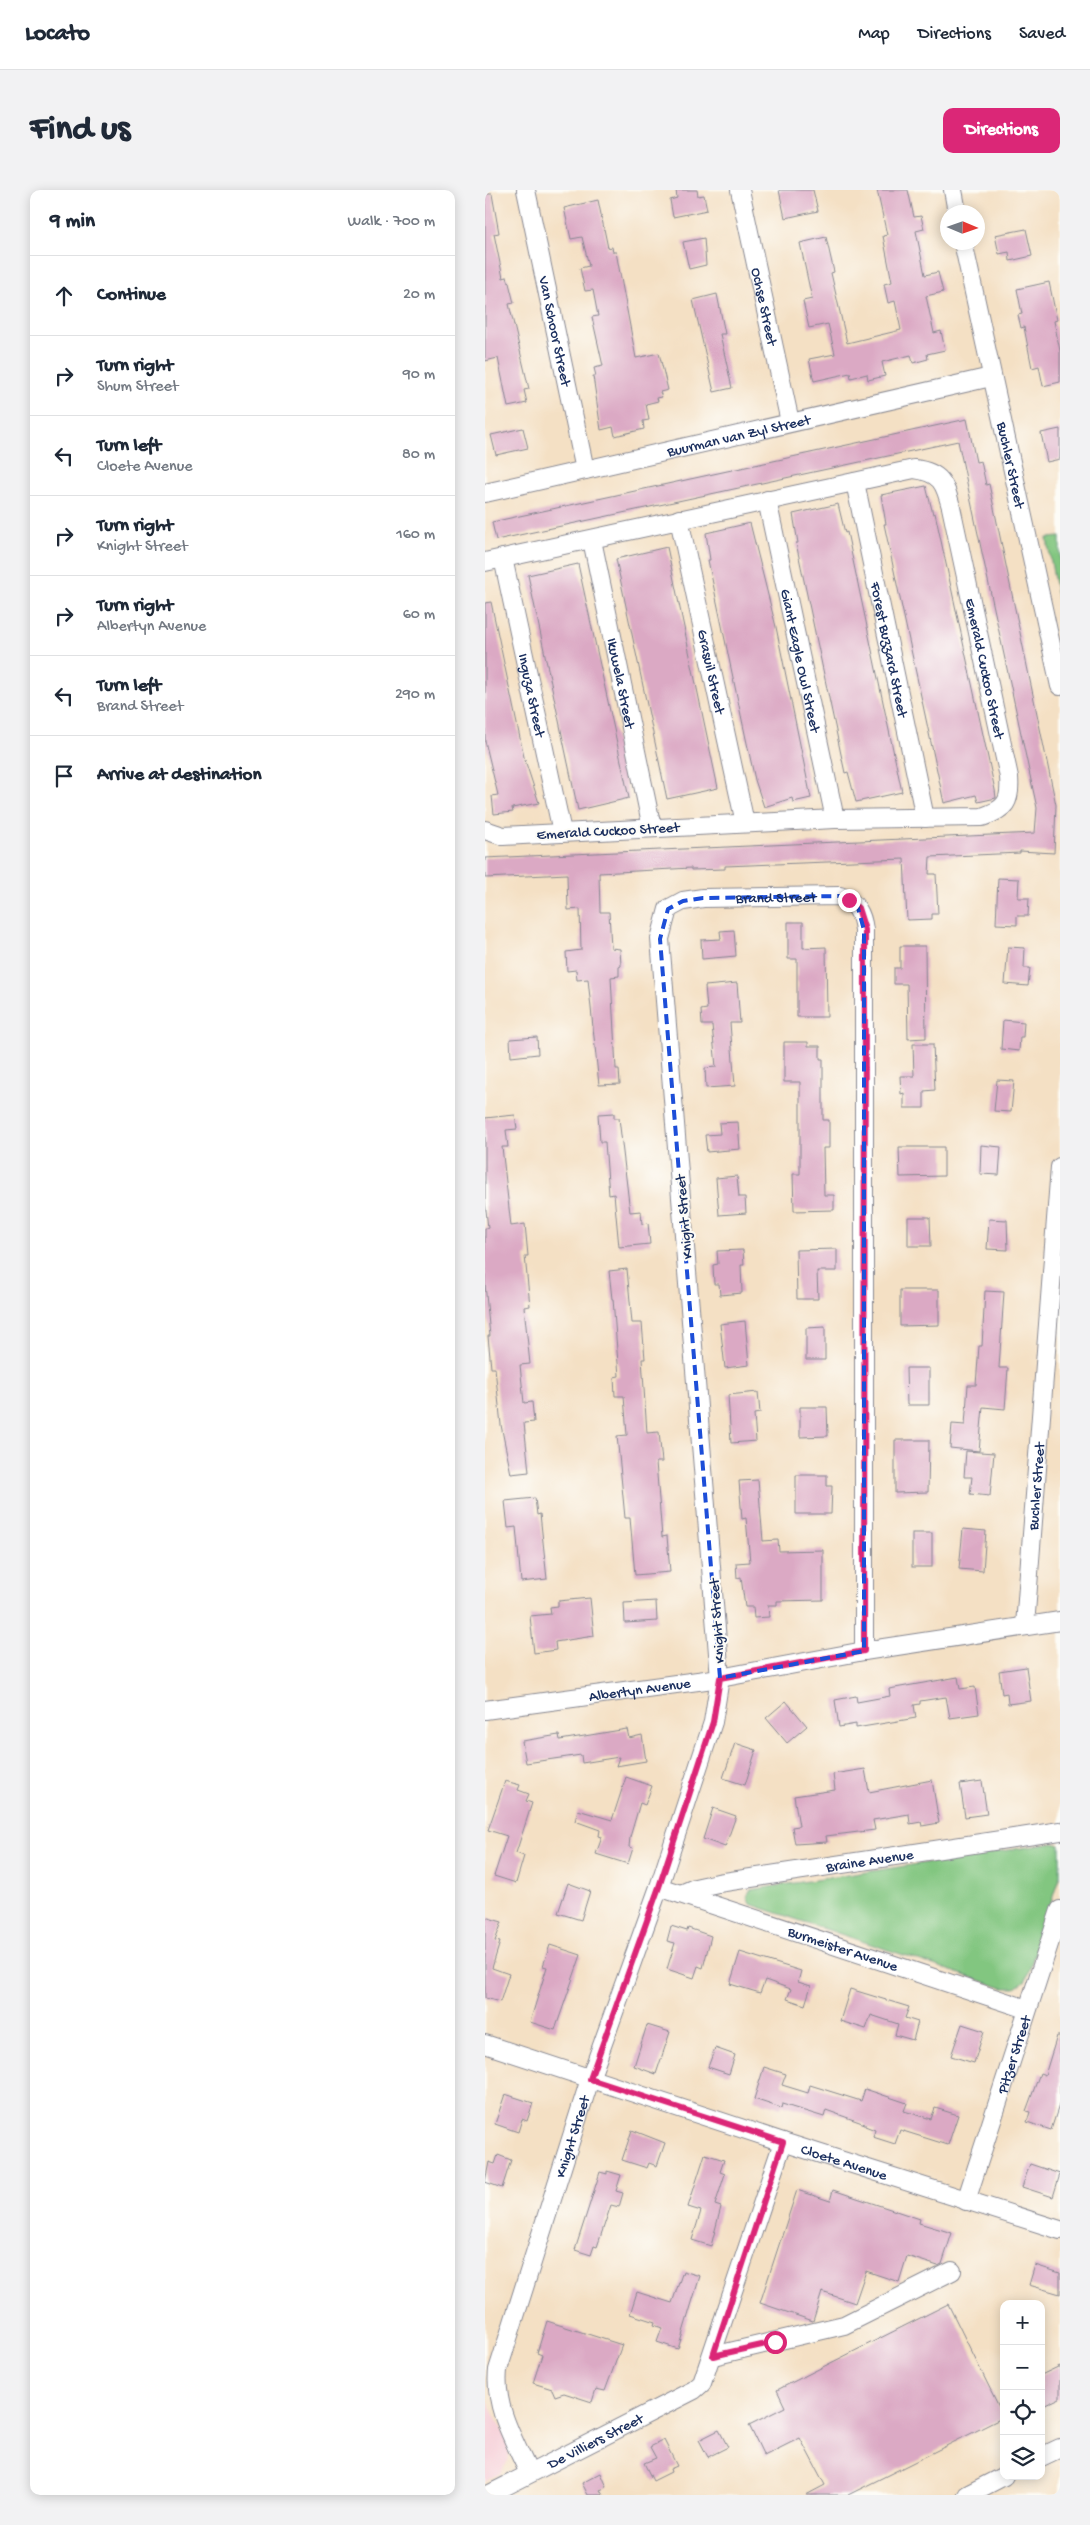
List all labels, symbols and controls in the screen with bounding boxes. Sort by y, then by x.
text: Locato [25,20,90,49]
text: Map [858,24,890,45]
text: Directions [918,24,991,45]
text: Saved [1019,24,1065,45]
button: Directions [943,108,1060,153]
text: Find us [30,110,130,151]
north arrow [940,205,985,250]
text: 9 min [50,210,95,235]
text: Walk · 700 m [348,213,435,232]
street label: Ochse Street [746,266,781,349]
street label: Van Schoor Street [533,274,574,390]
icon: ahead [50,282,78,310]
text: Continue [97,284,166,307]
text: 20 m [403,286,435,305]
text: Turn right [97,355,173,378]
icon: right [50,362,78,390]
text: 90 m [403,366,435,385]
text: Shum Street [97,378,178,397]
street label: Buurman van Zyl Street [665,411,814,462]
street label: Buchler Street [991,419,1028,512]
text: Turn left [97,435,161,458]
icon: left [50,442,78,470]
text: 80 m [402,446,435,465]
text: Cloete Avenue [97,458,192,477]
text: Turn right [97,515,173,538]
icon: right [50,522,78,550]
text: 160 m [396,526,435,545]
text: Knight Street [97,538,188,557]
street label: Forest Buzzard Street [865,580,911,721]
street label: Giant Eagle Owl Street [775,587,824,736]
text: Turn right [97,595,173,618]
street label: Emerald Cuckoo Street [960,597,1008,742]
icon: right [50,602,78,630]
text: 60 m [403,606,435,625]
text: Albertyn Avenue [97,618,206,637]
street label: Grasuil Street [692,628,728,718]
street label: Ikuwela Street [602,636,638,732]
street label: Inguza Street [513,652,549,741]
text: Turn left [97,675,161,698]
icon: left [50,682,78,710]
text: 290 m [395,686,435,705]
text: Brand Street [97,698,183,717]
icon: arrive [50,762,78,790]
text: Arrive at destination [97,764,261,787]
street label: Emerald Cuckoo Street [536,819,682,845]
street label: Brand Street [734,889,818,909]
route end [838,889,861,912]
street label: Knight Street [672,1172,698,1260]
street label: Buchler Street [1025,1440,1050,1532]
street label: Knight Street [706,1576,730,1664]
street label: Albertyn Avenue [588,1675,692,1707]
street label: Braine Avenue [824,1846,915,1878]
street label: Burmeister Avenue [784,1923,900,1977]
street label: Pitzer Street [994,2012,1037,2097]
street label: Knight Street [552,2092,596,2180]
street label: Cloete Avenue [798,2141,889,2186]
map controls [1000,2300,1045,2480]
button: + [1000,2300,1045,2345]
route start [764,2331,787,2354]
button: − [1000,2345,1045,2390]
button: locate [1000,2390,1045,2435]
street label: De Villiers Street [544,2410,648,2475]
button: layers [1000,2435,1045,2480]

